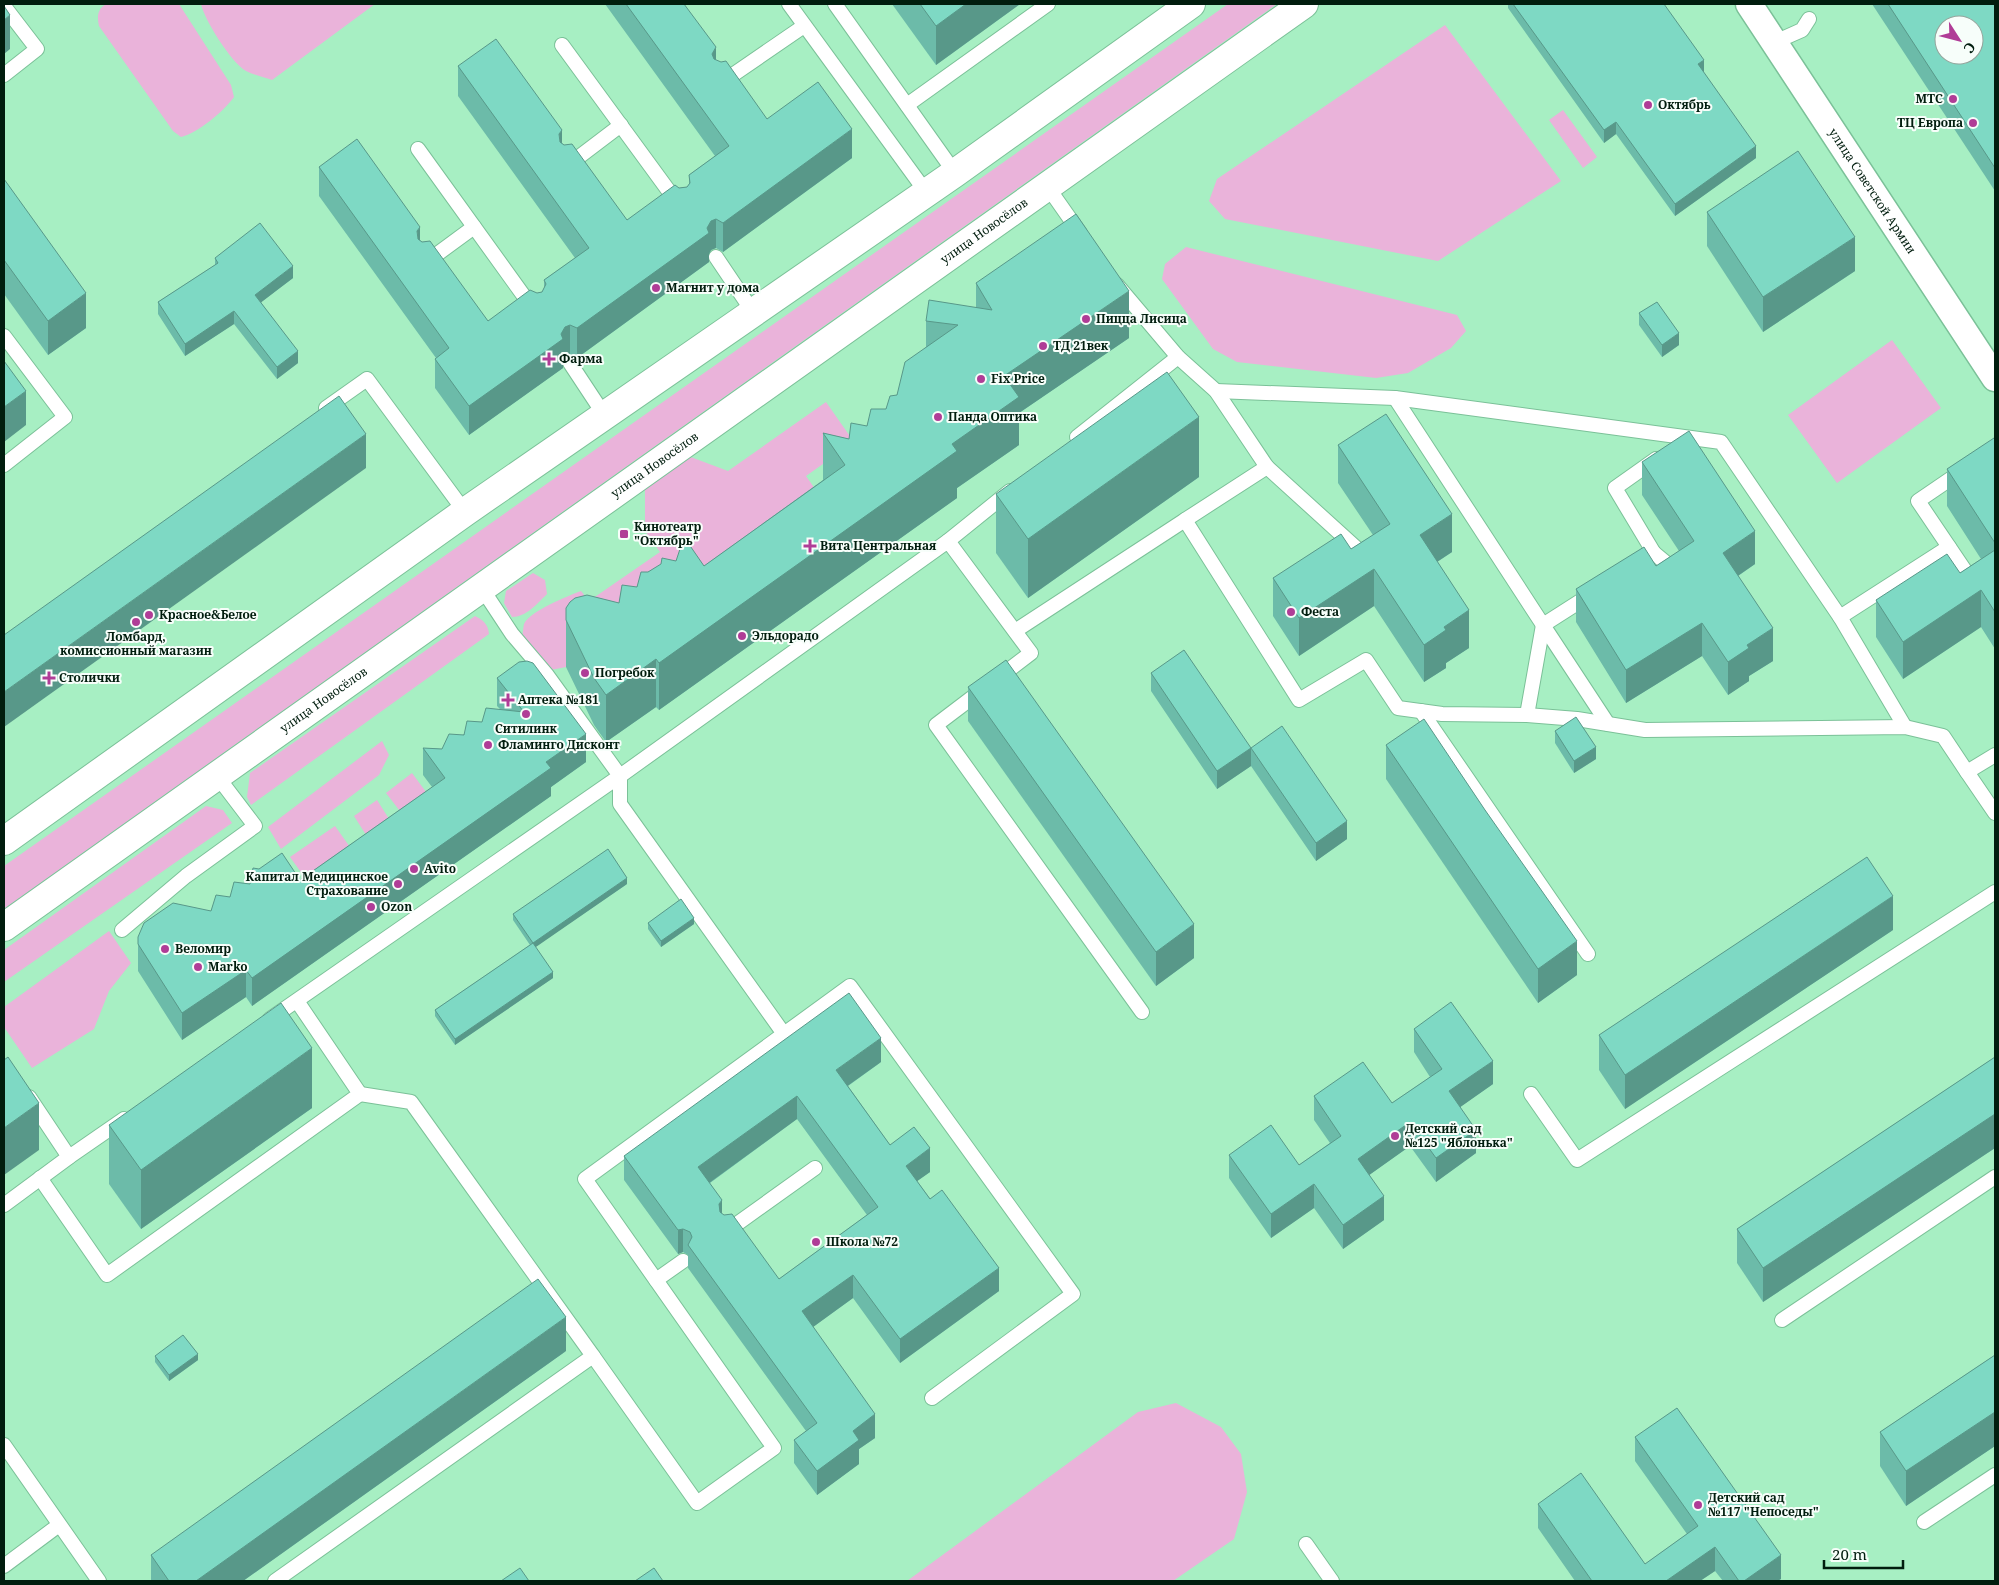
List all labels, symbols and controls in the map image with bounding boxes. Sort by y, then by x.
north arrow [1934,15,1984,65]
text: С [1960,39,1980,57]
place label: МТС [1915,90,1943,107]
marker: МТС [1947,93,1959,105]
place label: Октябрь [1658,96,1711,113]
marker: Октябрь [1642,99,1654,111]
place label: ТЦ Европа [1897,114,1963,131]
marker: ТЦ Европа [1967,117,1979,129]
street label: улица Советской Армии [1825,125,1920,257]
street label: улица Новосёлов [937,194,1031,268]
place label: Магнит у дома [666,279,759,296]
marker: Магнит у дома [650,282,662,294]
place label: Пицца Лисица [1096,310,1187,327]
marker: Пицца Лисица [1080,313,1092,325]
place label: ТД 21век [1053,337,1109,354]
marker: ТД 21век [1037,340,1049,352]
place label: Фарма [559,350,603,367]
marker: Фарма [543,353,555,365]
place label: Fix Price [991,370,1045,387]
marker: Fix Price [975,373,987,385]
place label: Панда Оптика [948,408,1037,425]
marker: Панда Оптика [932,411,944,423]
street label: улица Новосёлов [607,427,702,502]
place label: Кинотеатр "Октябрь" [634,518,701,549]
marker: Кинотеатр "Октябрь" [618,528,630,540]
place label: Вита Центральная [820,537,937,554]
marker: Вита Центральная [804,540,816,552]
place label: Феста [1301,603,1339,620]
place label: Красное&Белое [159,606,257,623]
marker: Феста [1285,606,1297,618]
marker: Красное&Белое [143,609,155,621]
marker: Ломбард, комиссионный магазин [130,616,142,628]
place label: Эльдорадо [752,627,819,644]
place label: Ломбард, комиссионный магазин [60,628,212,659]
marker: Эльдорадо [736,630,748,642]
street label: улица Новосёлов [276,663,371,737]
place label: Погребок [595,664,655,681]
marker: Погребок [579,667,591,679]
place label: Столички [59,669,120,686]
marker: Столички [43,672,55,684]
place label: Аптека №181 [518,691,599,708]
marker: Аптека №181 [502,694,514,706]
marker: Ситилинк [520,708,532,720]
place label: Ситилинк [495,720,558,737]
place label: Фламинго Дисконт [498,736,620,753]
marker: Фламинго Дисконт [482,739,494,751]
place label: Avito [424,860,456,877]
marker: Avito [408,863,420,875]
place label: Капитал Медицинское Страхование [246,868,388,899]
marker: Капитал Медицинское Страхование [392,878,404,890]
place label: Ozon [381,898,412,915]
marker: Ozon [365,901,377,913]
place label: Веломир [175,940,231,957]
marker: Веломир [159,943,171,955]
place label: Marko [208,958,248,975]
marker: Marko [192,961,204,973]
place label: Детский сад №125 "Яблонька" [1405,1120,1513,1151]
marker: Детский сад №125 "Яблонька" [1389,1130,1401,1142]
place label: Школа №72 [826,1233,898,1250]
marker: Школа №72 [810,1236,822,1248]
place label: Детский сад №117 "Непоседы" [1708,1489,1819,1520]
marker: Детский сад №117 "Непоседы" [1692,1499,1704,1511]
scale bar [1824,1538,1903,1570]
text: 20 m [1832,1544,1867,1564]

